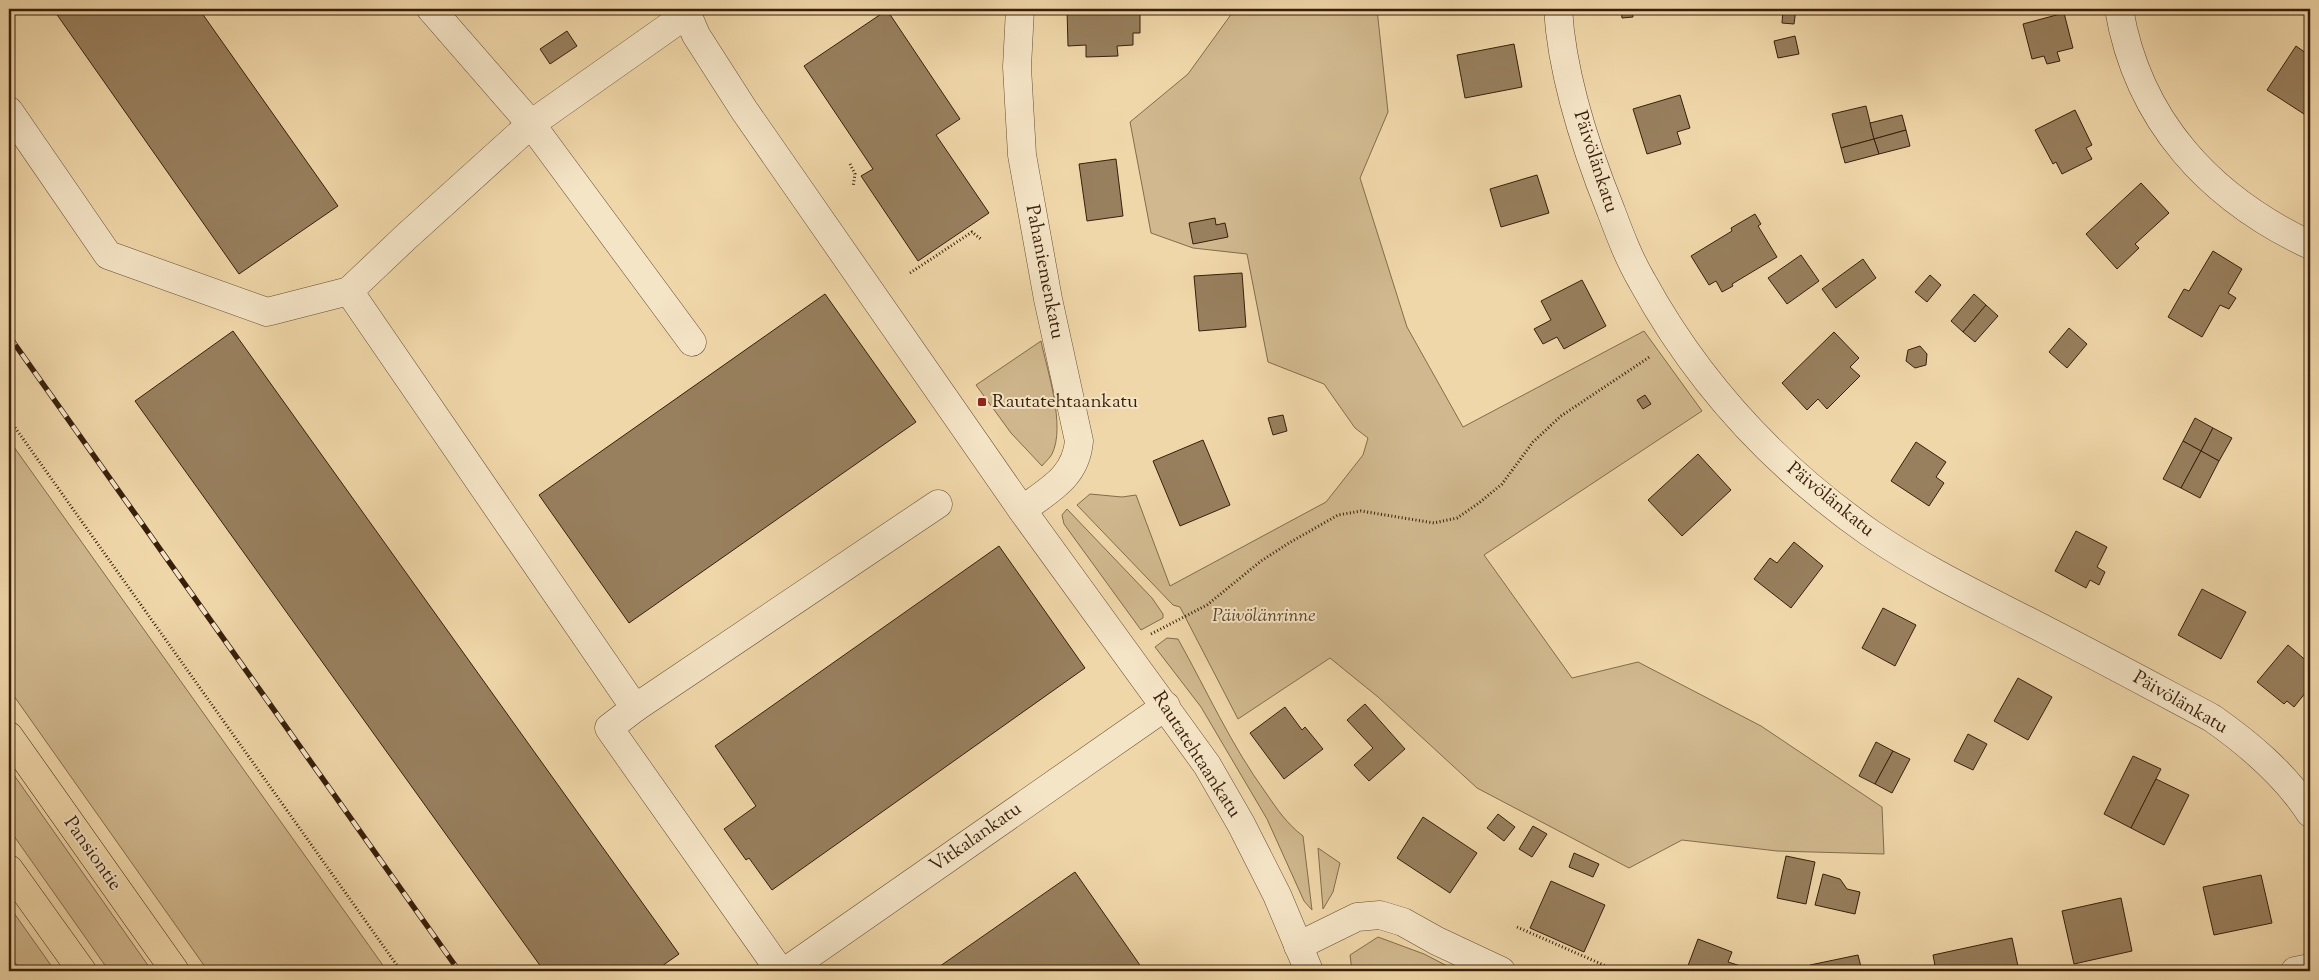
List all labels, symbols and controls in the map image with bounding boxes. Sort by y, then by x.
street label: Päivölänkatu [1566,107,1624,217]
street label: Pahaniemenkatu [1018,202,1070,342]
place label: Rautatehtaankatu [992,389,1138,416]
marker: Rautatehtaankatu [976,396,988,408]
street label: Päivölänkatu [1780,456,1880,544]
park label: Päivölänrinne [1212,603,1316,630]
street label: Päivölänkatu [2127,665,2233,741]
street label: Rautatehtaankatu [1145,686,1247,824]
street label: Vitkalankatu [925,796,1028,880]
street label: Pansiontie [56,811,128,897]

